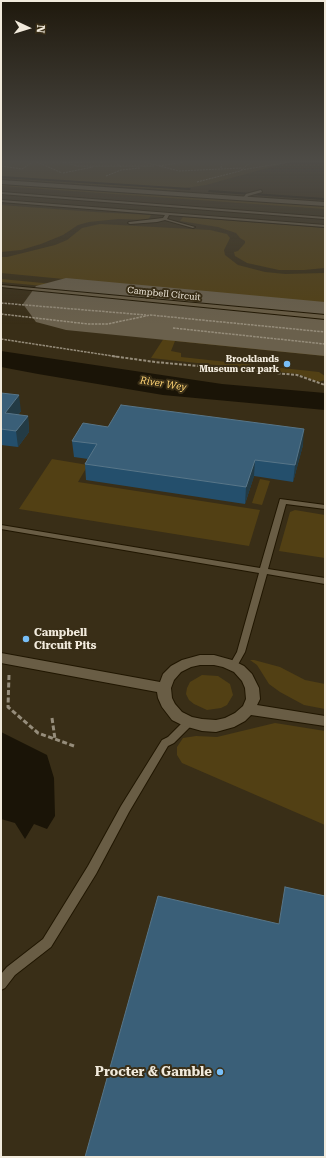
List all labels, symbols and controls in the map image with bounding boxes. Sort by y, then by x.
north arrow [8,8,48,48]
text: N [34,24,47,34]
street label: Campbell Circuit [127,285,201,303]
place label: Brooklands Museum car park [199,354,279,375]
marker: Brooklands Museum car park [282,359,292,369]
water label: River Wey [139,374,187,394]
place label: Campbell Circuit Pits [34,626,96,652]
marker: Campbell Circuit Pits [21,634,31,644]
place label: Procter & Gamble [95,1064,212,1080]
marker: Procter & Gamble [215,1067,225,1077]

